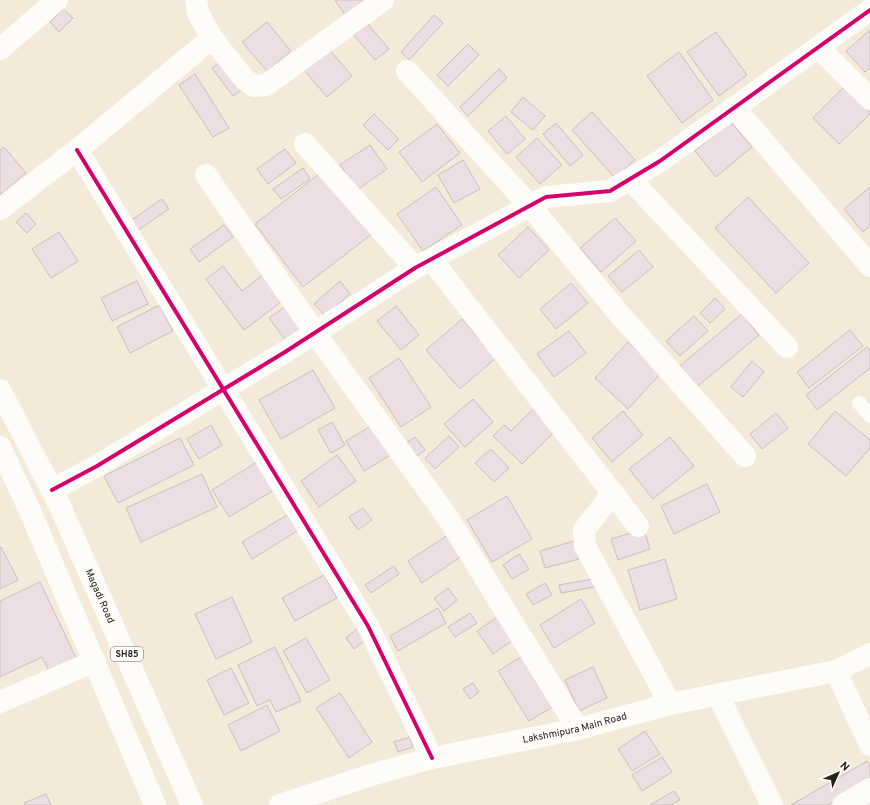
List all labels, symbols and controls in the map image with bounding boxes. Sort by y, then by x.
street label: Magadi Road [82,567,117,625]
road number: SH85 [111,647,143,661]
street label: Lakshmipura Main Road [521,709,628,746]
north arrow [818,753,858,793]
text: N [837,759,852,774]

